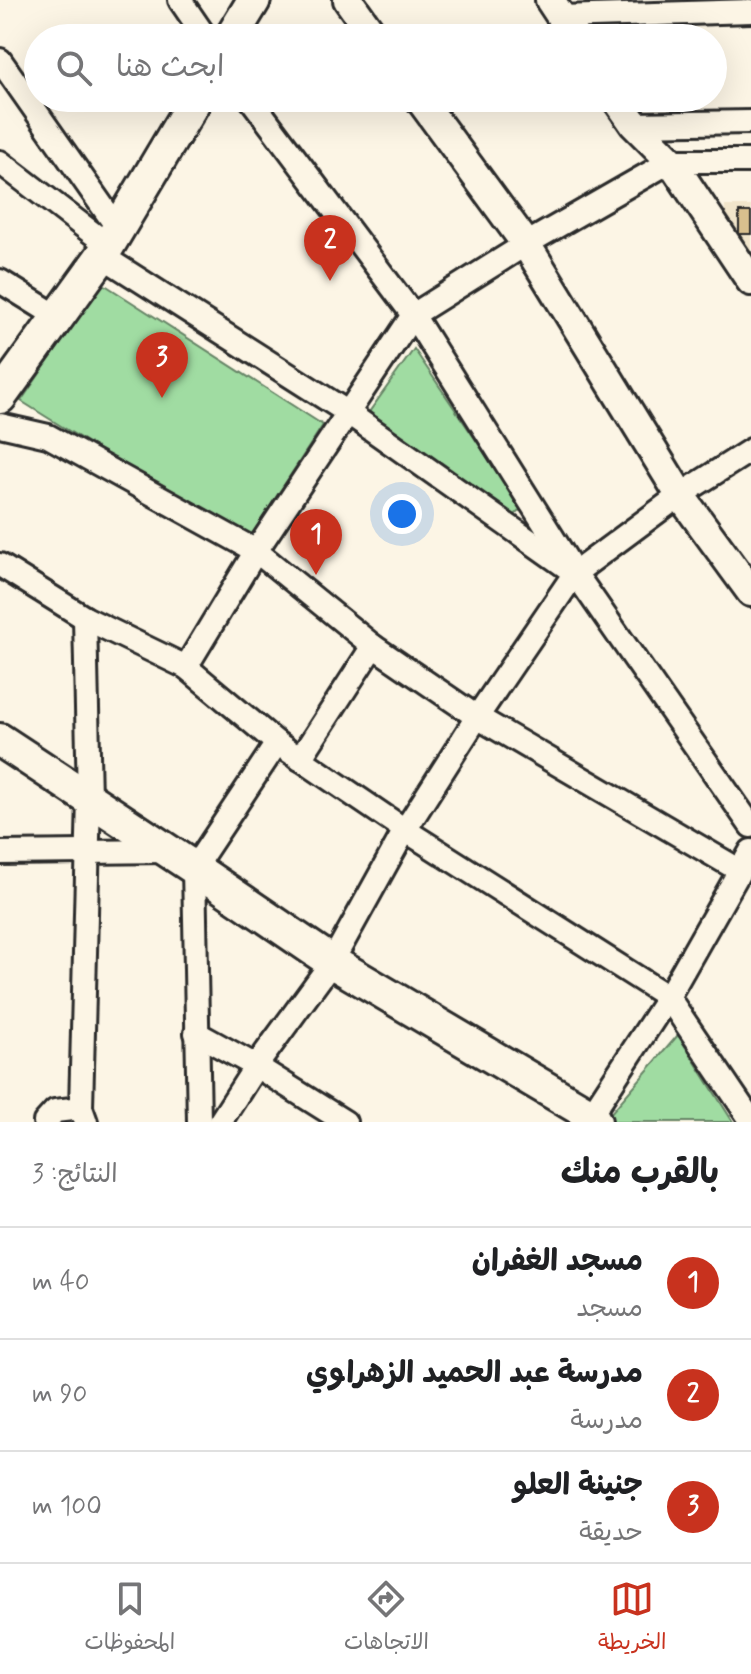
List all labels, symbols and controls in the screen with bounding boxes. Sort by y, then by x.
search box [24,24,727,112]
icon: search [52,46,96,90]
text: ابحث هنا [116,48,224,87]
pin: 2 [304,215,356,281]
pin: 3 [136,332,188,398]
your location [382,494,422,534]
pin: 1 [290,509,342,575]
text: بالقرب منك [561,1151,719,1196]
text: النتائج: 3 [32,1158,118,1192]
text: مسجد الغفران [472,1242,643,1281]
text: 40 m [32,1266,90,1300]
text: 1 [687,1266,699,1300]
text: مسجد [576,1292,643,1326]
text: مدرسة عبد الحميد الزهراوي [306,1354,643,1393]
text: 90 m [32,1378,87,1412]
text: 2 [687,1378,699,1412]
text: مدرسة [571,1404,643,1438]
text: جنينة العلو [513,1466,643,1505]
text: 100 m [32,1490,102,1524]
text: 3 [687,1490,699,1524]
text: حديقة [579,1516,643,1550]
tab: المحفوظات [84,1577,175,1661]
tab: الاتجاهات [344,1577,429,1661]
tab: الخريطة [598,1577,667,1661]

